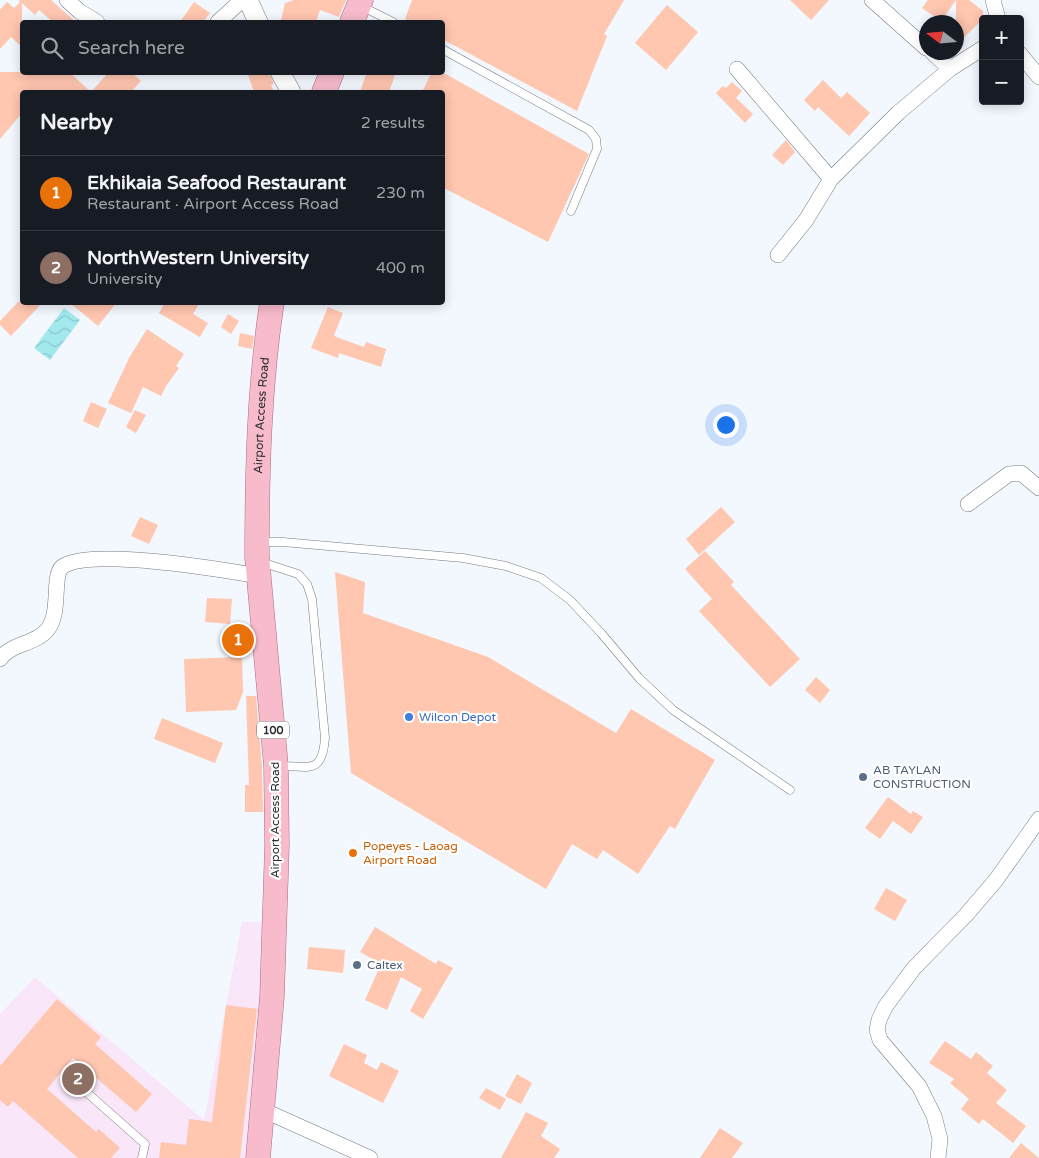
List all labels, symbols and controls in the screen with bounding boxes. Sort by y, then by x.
north arrow [919,15,964,60]
map controls [979,15,1024,105]
button: + [979,15,1024,60]
search box [20,20,445,75]
icon: search [38,34,66,62]
text: Search here [78,37,185,59]
button: − [979,60,1024,105]
text: Nearby [40,110,113,135]
text: 2 results [361,113,425,133]
text: Ekhikaia Seafood Restaurant [87,172,346,194]
text: 1 [51,183,61,203]
text: 230 m [376,183,425,203]
text: Restaurant · Airport Access Road [87,194,339,214]
text: NorthWestern University [87,247,309,269]
text: 2 [51,258,61,278]
text: 400 m [376,258,425,278]
text: University [87,269,162,289]
street label: Airport Access Road [251,357,272,474]
your location [713,412,739,438]
pin: 1 [222,621,254,659]
place label: Wilcon Depot [419,710,496,724]
marker: Wilcon Depot [403,711,415,723]
road number: 100 [257,722,289,738]
street label: Airport Access Road [268,762,282,878]
place label: AB TAYLAN CONSTRUCTION [873,763,971,791]
marker: AB TAYLAN CONSTRUCTION [857,771,869,783]
place label: Popeyes - Laoag Airport Road [363,839,458,867]
marker: Popeyes - Laoag Airport Road [347,847,359,859]
place label: Caltex [367,958,403,972]
marker: Caltex [351,959,363,971]
pin: 2 [62,1060,94,1098]

